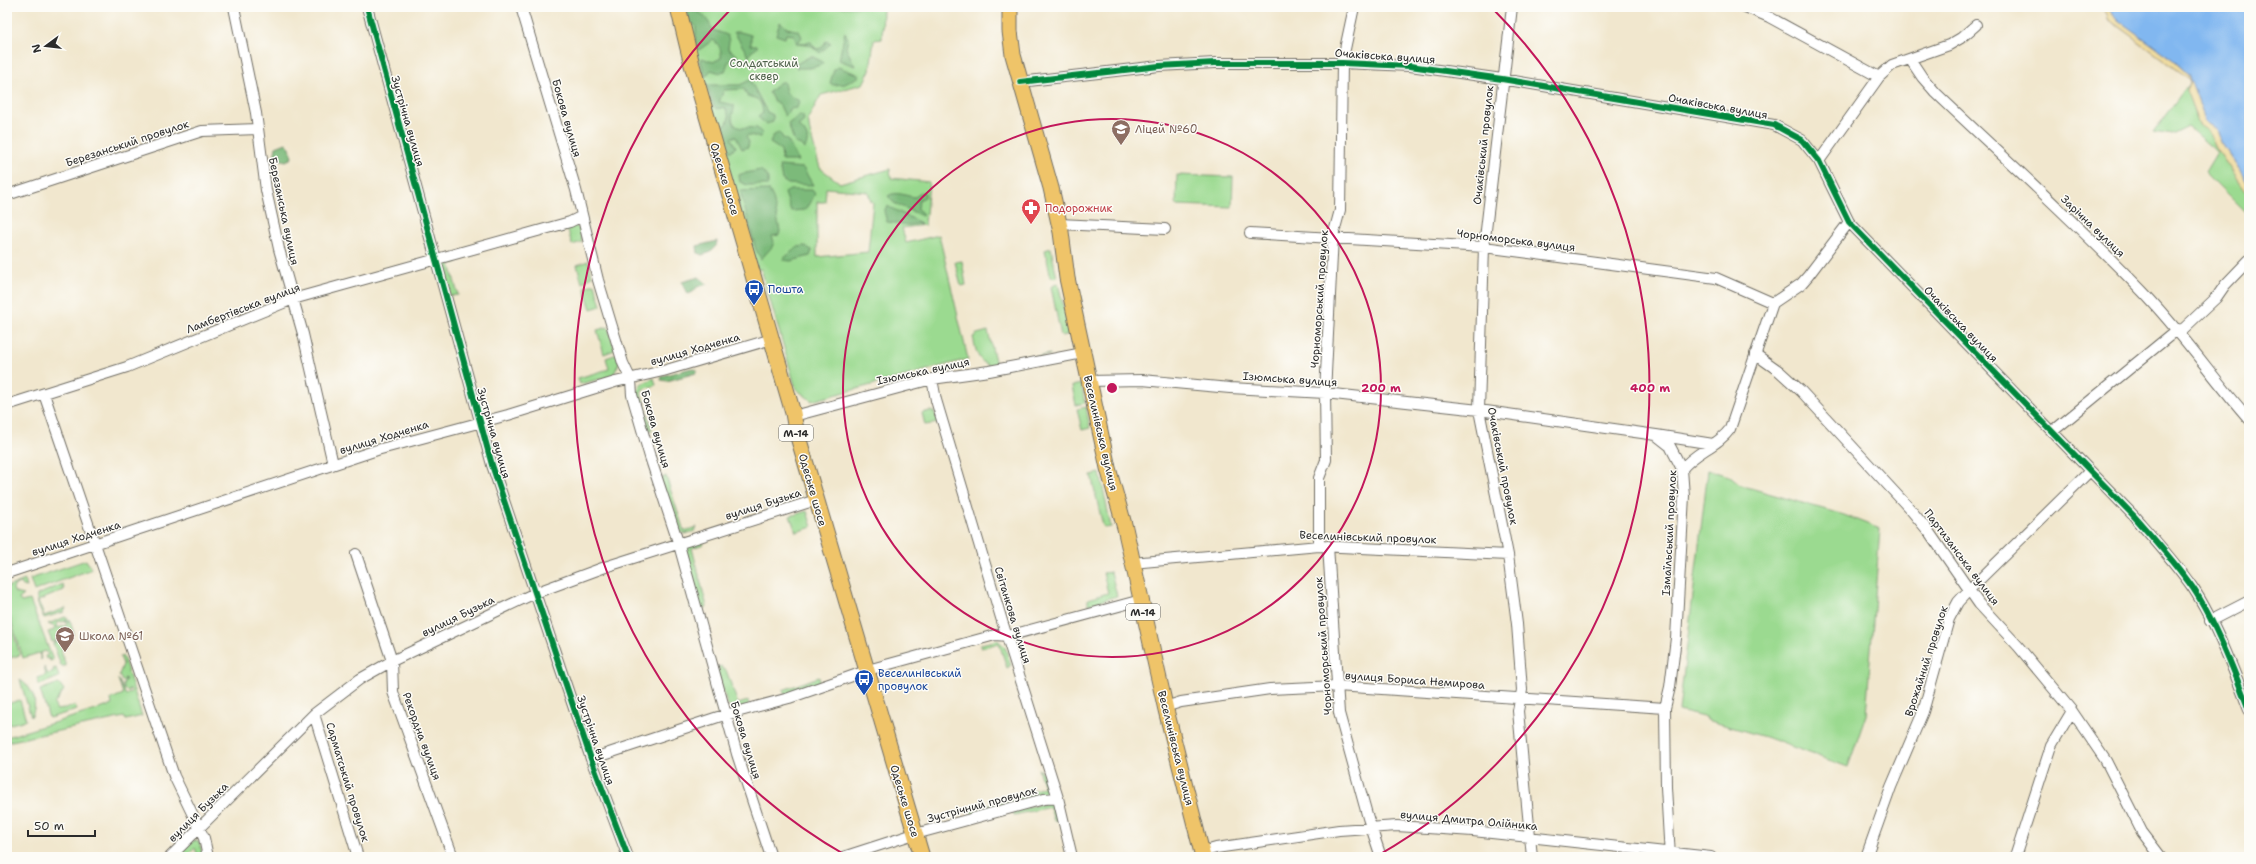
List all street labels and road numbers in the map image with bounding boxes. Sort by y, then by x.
street label: Очаківська вулиця [1334,46,1436,67]
street label: Зустрічна вулиця [387,74,428,168]
street label: Бокова вулиця [548,77,585,159]
street label: Очаківський провулок [1470,85,1497,205]
street label: Очаківська вулиця [1667,90,1769,123]
street label: Березанський провулок [63,116,191,171]
street label: Одеське шосе [706,141,743,217]
street label: Березанська вулиця [265,156,302,266]
street label: Зарічна вулиця [2057,192,2128,261]
street label: Чорноморська вулиця [1456,226,1576,255]
street label: Чорноморський провулок [1307,229,1332,369]
street label: Ламбертівська вулиця [184,280,302,337]
street label: Очаківська вулиця [1920,283,2001,366]
street label: вулиця Ходченка [649,329,742,369]
street label: Ізюмська вулиця [875,354,971,389]
street label: Ізюмська вулиця [1242,369,1338,390]
street label: Веселинівська вулиця [1080,374,1121,492]
street label: Зустрічна вулиця [473,386,514,480]
street label: Бокова вулиця [637,388,674,470]
street label: Очаківський провулок [1484,406,1521,527]
street label: вулиця Ходченка [338,417,431,458]
road number: М-14 [779,425,813,441]
street label: Одеське шосе [795,452,830,528]
street label: Ізмаїльський провулок [1659,470,1680,596]
street label: вулиця Бузька [723,485,803,524]
street label: Партизанська вулиця [1921,506,2003,608]
street label: вулиця Ходченка [30,517,123,560]
street label: Веселинівський провулок [1299,528,1437,547]
street label: Світанкова вулиця [991,565,1034,665]
street label: Чорноморський провулок [1311,576,1336,716]
street label: вулиця Бузька [419,592,497,641]
road number: М-14 [1126,604,1160,620]
street label: Врожайний провулок [1901,604,1952,718]
street label: вулиця Бориса Немирова [1344,668,1486,693]
street label: Веселинівська вулиця [1154,689,1197,807]
street label: Рекордна вулиця [399,690,444,782]
street label: Зустрічна вулиця [573,693,618,787]
street label: Бокова вулиця [727,699,764,781]
street label: Сарматський провулок [322,720,373,844]
street label: Одеське шосе [886,763,923,839]
street label: вулиця Бузька [165,779,232,846]
street label: Зустрічний провулок [926,783,1039,826]
street label: вулиця Дмитра Олійника [1400,807,1538,834]

